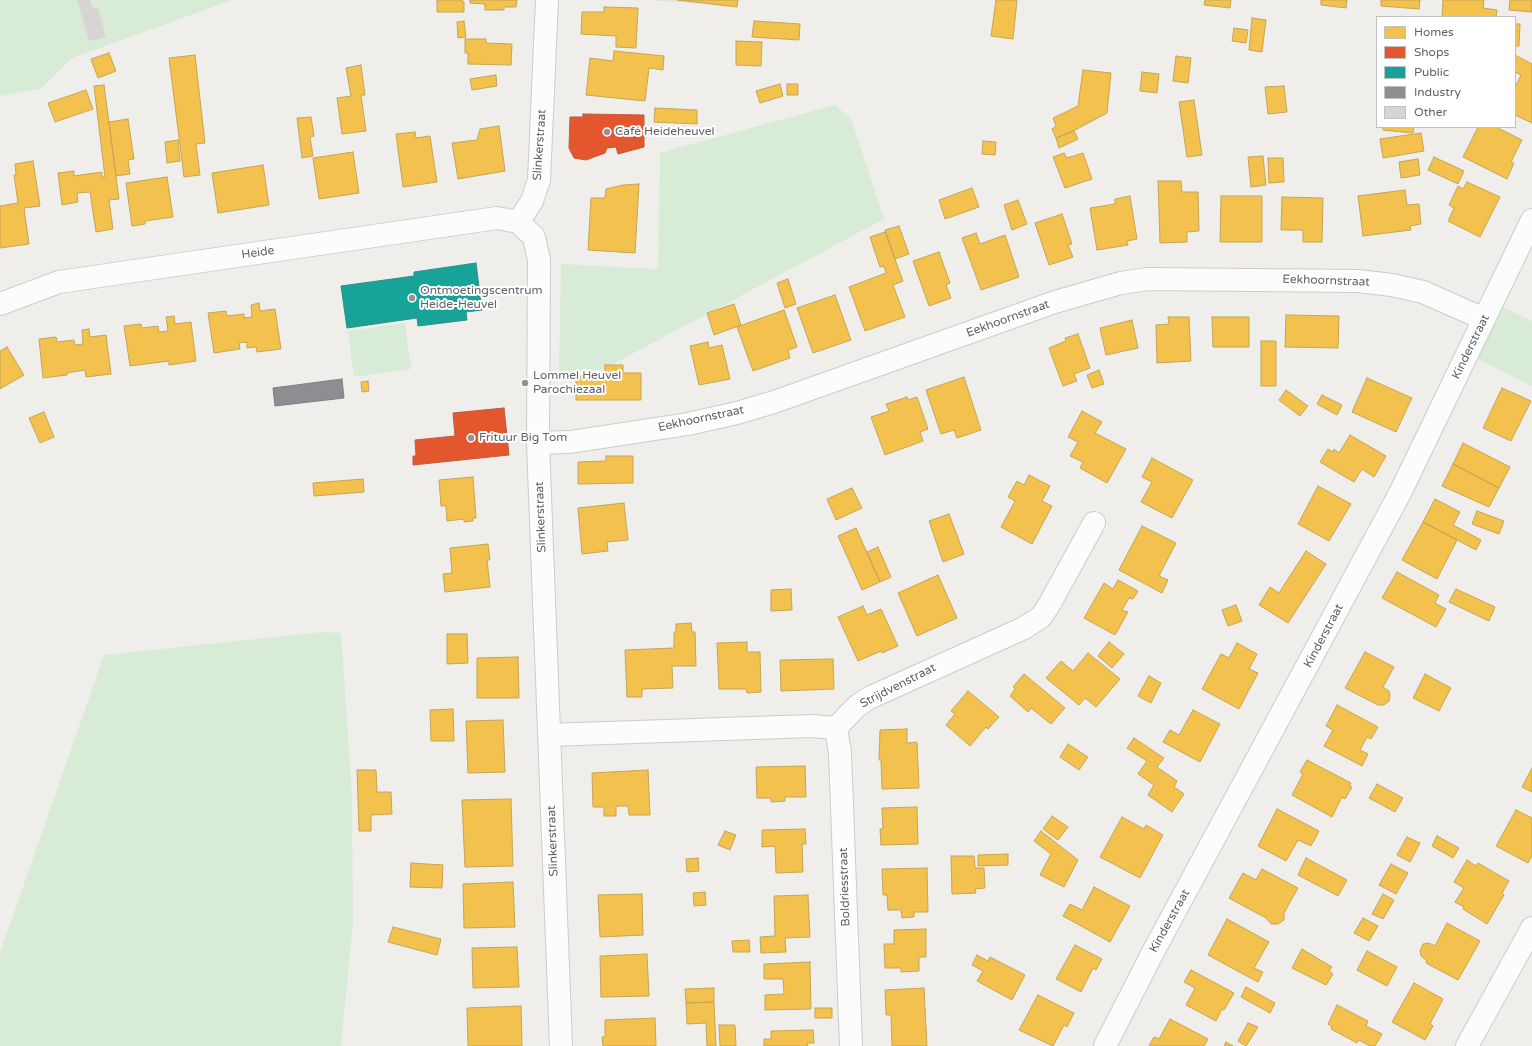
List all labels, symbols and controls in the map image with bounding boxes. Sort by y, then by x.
legend [1376,16,1516,128]
text: Homes [1414,25,1454,39]
text: Shops [1414,45,1449,59]
text: Public [1414,65,1449,79]
text: Industry [1414,85,1461,99]
text: Other [1414,105,1447,119]
street label: Slinkerstraat [530,109,550,181]
place label: Café Heideheuvel [615,125,715,139]
marker: Café Heideheuvel [602,127,612,137]
street label: Heide [241,244,275,262]
street label: Eekhoornstraat [1282,272,1370,290]
place label: Ontmoetingscentrum Heide-Heuvel [420,284,543,312]
marker: Ontmoetingscentrum Heide-Heuvel [407,293,417,303]
street label: Eekhoornstraat [964,297,1052,341]
street label: Kinderstraat [1449,312,1493,382]
place label: Lommel Heuvel Parochiezaal [533,369,621,397]
marker: Lommel Heuvel Parochiezaal [520,378,530,388]
street label: Eekhoornstraat [657,403,745,435]
place label: Frituur Big Tom [479,431,567,445]
marker: Frituur Big Tom [466,433,476,443]
street label: Slinkerstraat [533,481,549,553]
street label: Kinderstraat [1301,602,1347,670]
street label: Strijdvenstraat [858,661,938,711]
street label: Slinkerstraat [545,805,561,877]
street label: Boldriesstraat [836,847,854,927]
street label: Kinderstraat [1147,887,1193,955]

